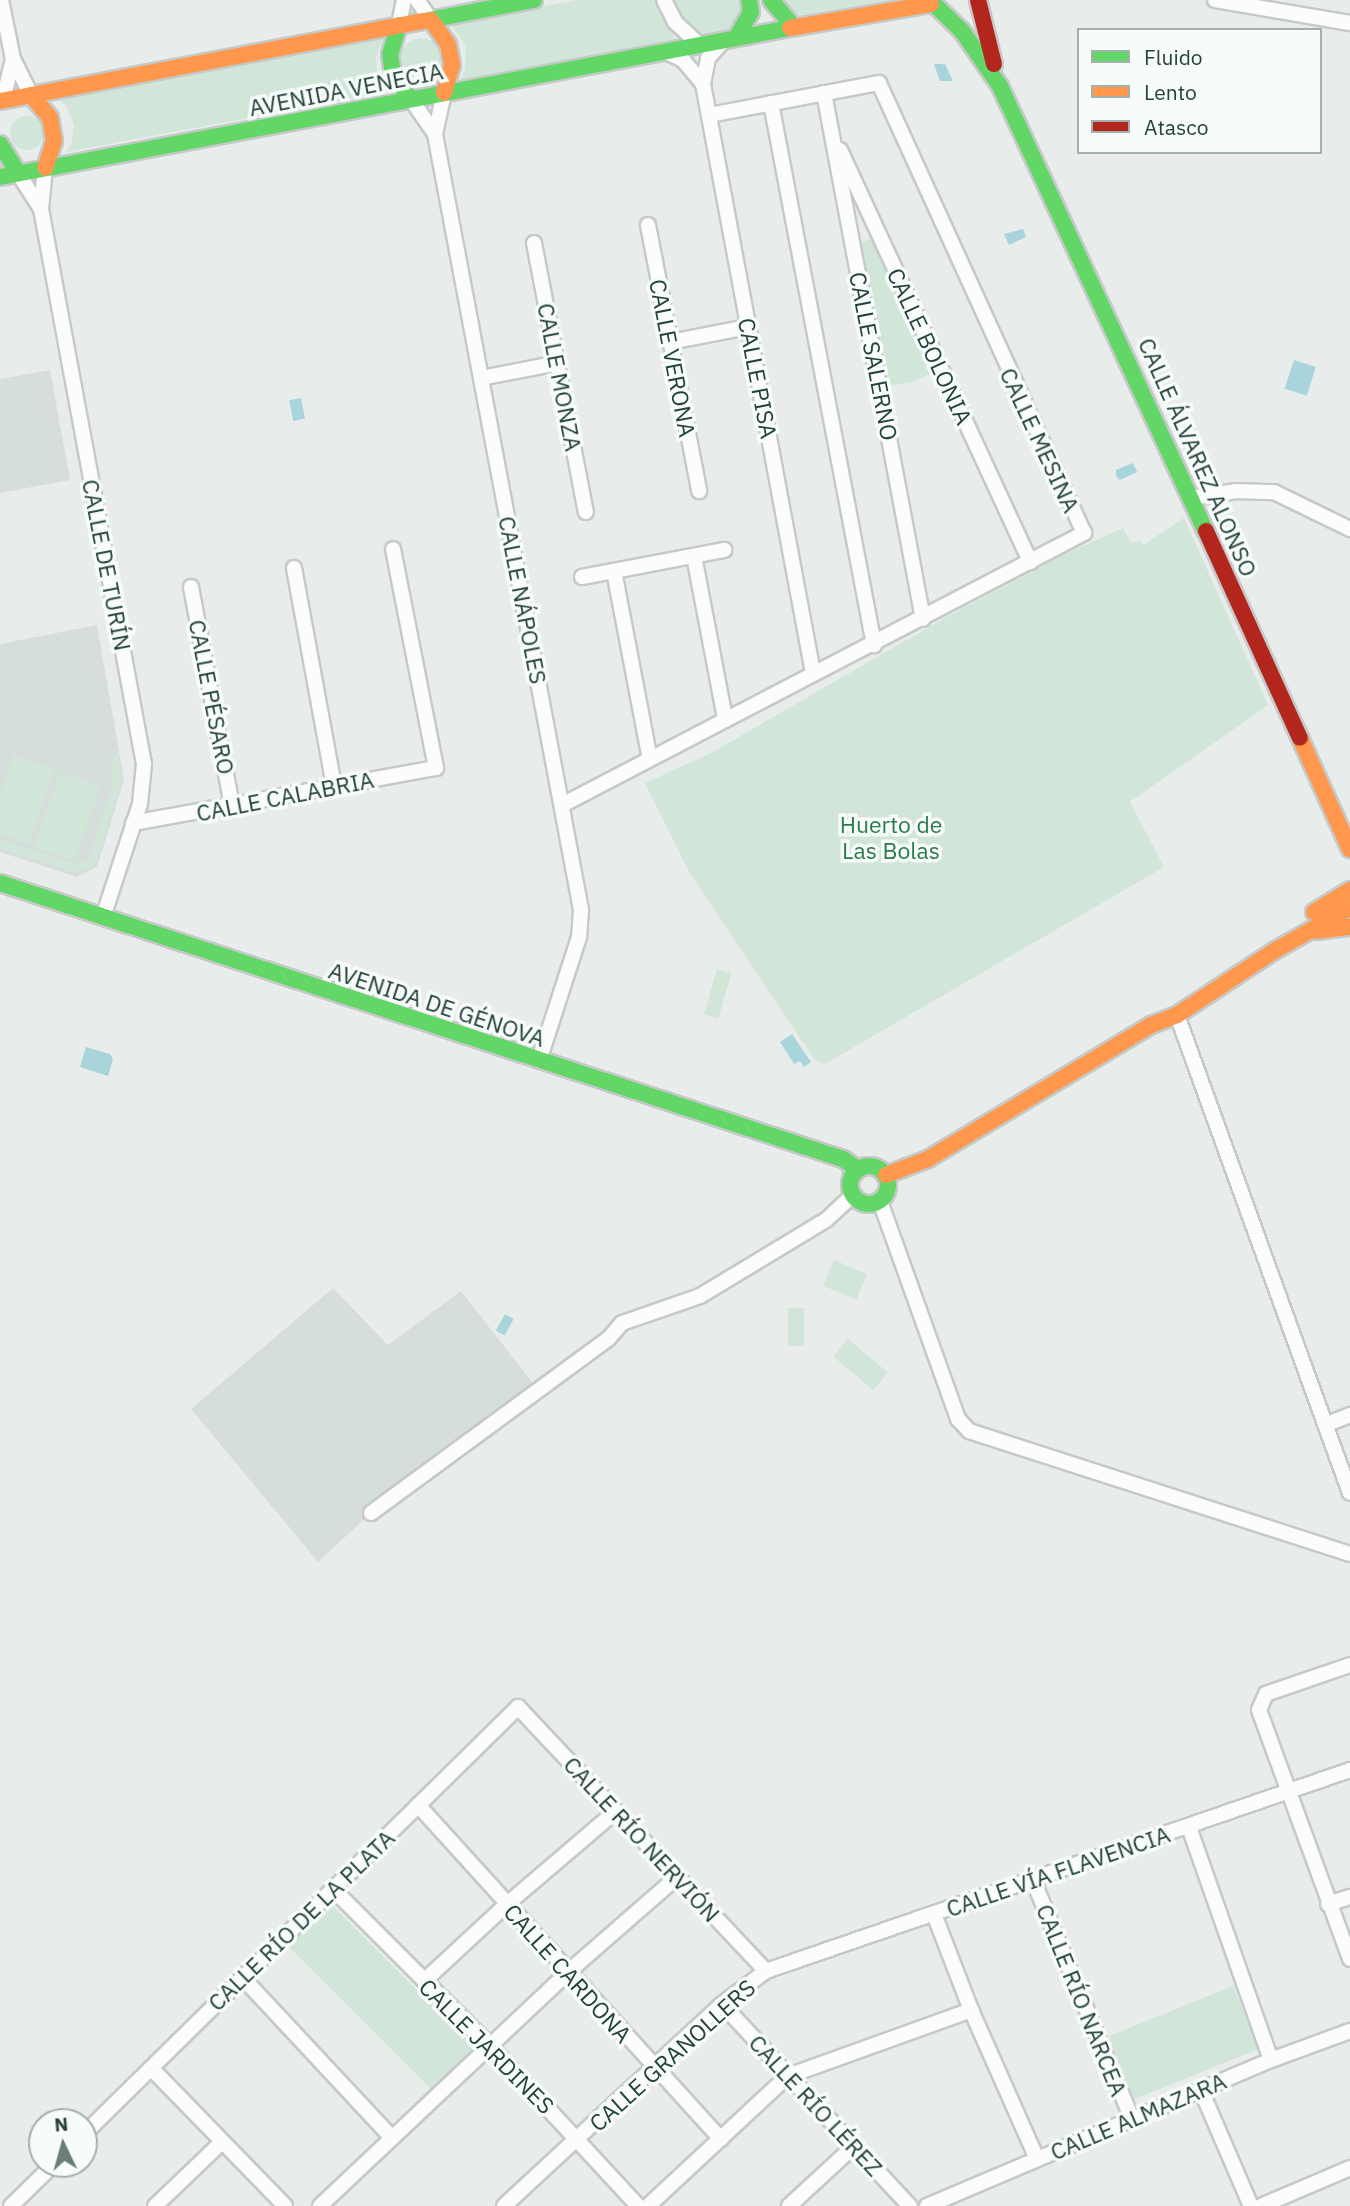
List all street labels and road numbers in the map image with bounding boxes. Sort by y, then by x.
street label: AVENIDA VENECIA [247,57,445,121]
street label: CALLE BOLONIA [882,263,978,429]
street label: CALLE SALERNO [844,269,904,443]
street label: CALLE VERONA [644,277,702,439]
street label: CALLE MONZA [532,301,588,453]
street label: CALLE PISA [733,315,783,441]
street label: CALLE ÁLVAREZ ALONSO [1133,333,1263,581]
street label: CALLE MESINA [994,363,1086,517]
street label: CALLE DE TURÍN [77,477,137,653]
street label: CALLE NÁPOLES [493,514,553,686]
street label: CALLE PÉSARO [183,617,241,777]
street label: CALLE CALABRIA [194,765,376,827]
street label: AVENIDA DE GÉNOVA [325,956,549,1052]
street label: CALLE RÍO NERVIÓN [558,1751,726,1927]
street label: CALLE VÍA FLAVENCIA [943,1820,1173,1922]
street label: CALLE RÍO DE LA PLATA [202,1824,400,2016]
street label: CALLE CARDONA [498,1898,638,2048]
street label: CALLE RÍO NARCEA [1031,1900,1133,2100]
street label: CALLE JARDINES [414,1973,560,2119]
street label: CALLE GRANOLLERS [583,1973,761,2137]
street label: CALLE RÍO LÉREZ [744,2029,888,2181]
street label: CALLE ALMAZARA [1046,2067,1230,2165]

